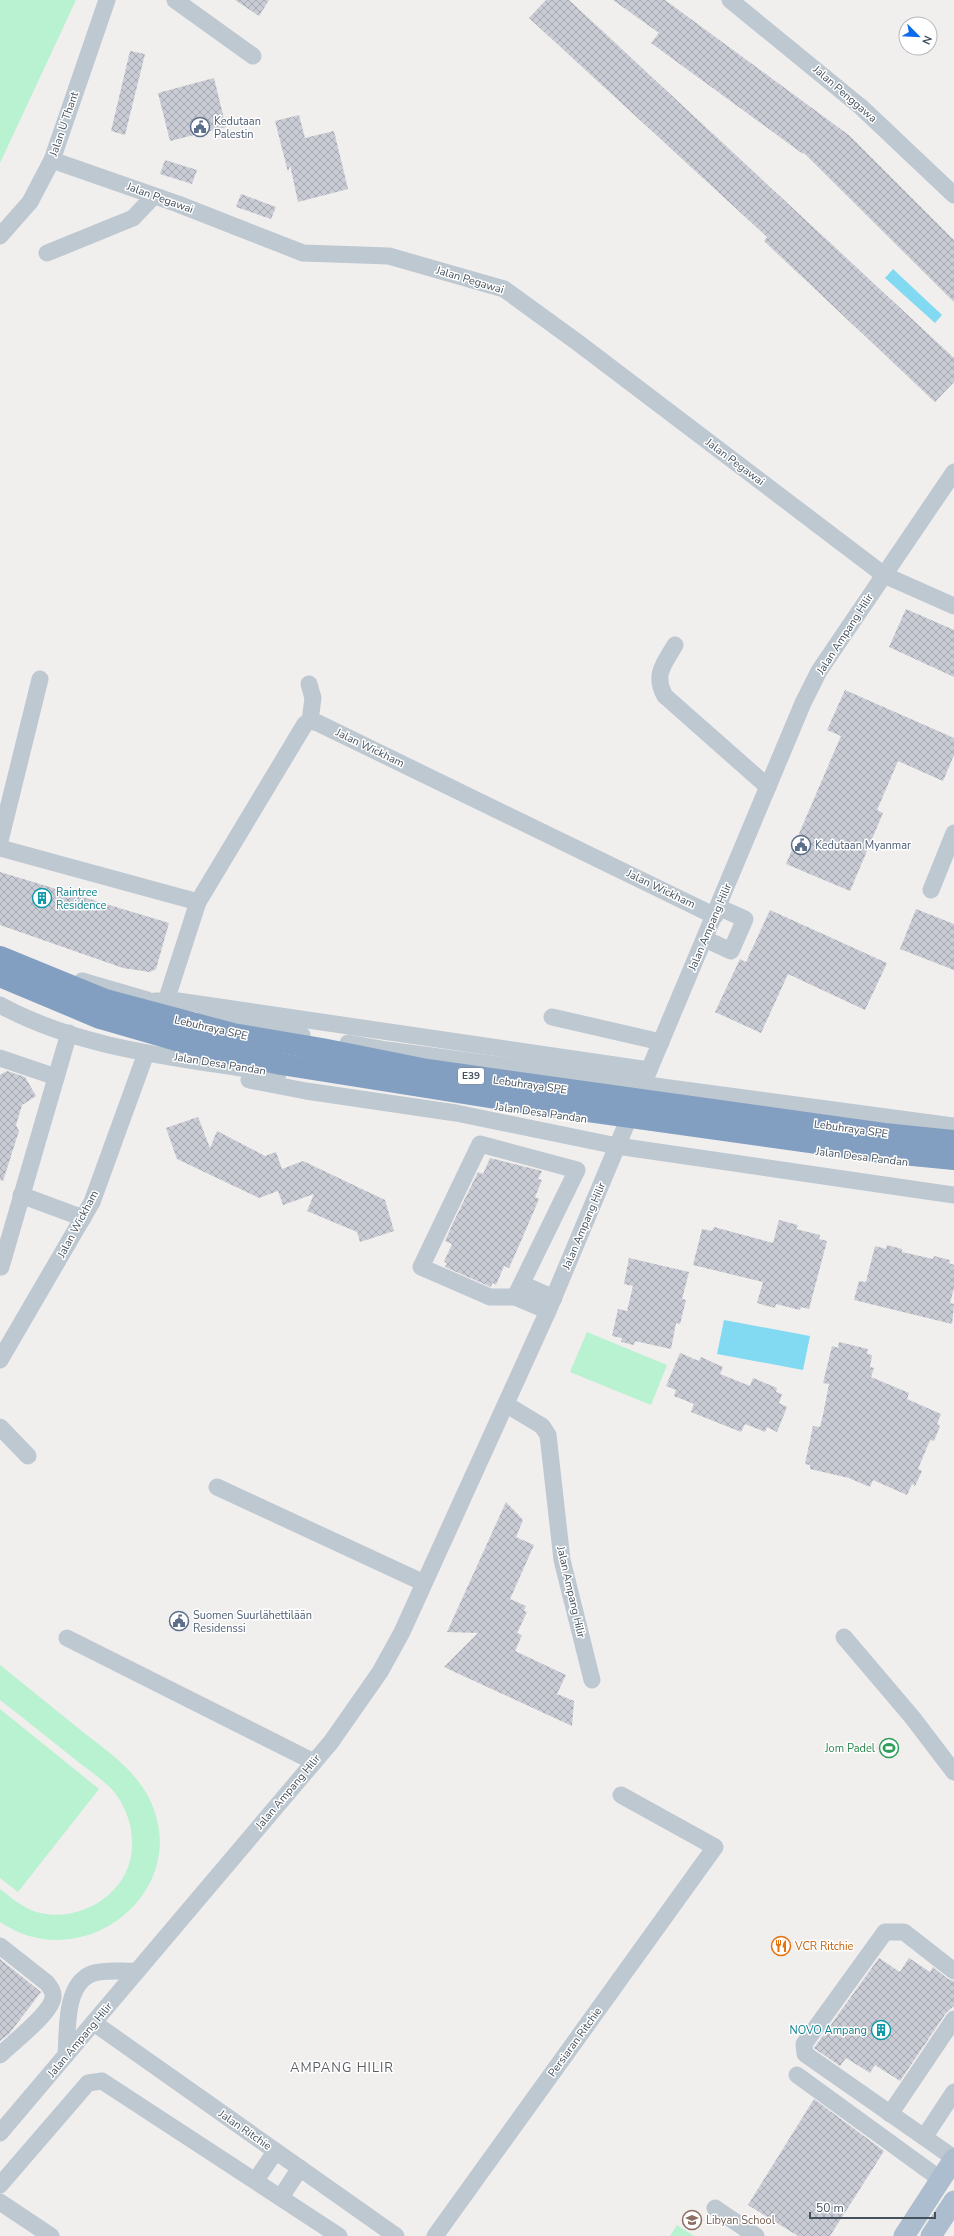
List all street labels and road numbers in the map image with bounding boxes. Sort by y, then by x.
street label: Jalan Penggawa [809,61,880,126]
street label: Jalan U Thant [46,90,82,159]
street label: Jalan Pegawai [124,179,195,217]
street label: Jalan Pegawai [433,262,506,297]
street label: Jalan Pegawai [702,434,767,489]
street label: Jalan Ampang Hilir [813,591,877,678]
street label: Jalan Wickham [332,725,407,771]
street label: Jalan Wickham [623,866,698,912]
street label: Jalan Ampang Hilir [684,881,735,974]
street label: Lebuhraya SPE [173,1012,249,1044]
street label: Jalan Desa Pandan [172,1049,267,1079]
road number: E39 [458,1068,484,1084]
street label: Lebuhraya SPE [492,1072,568,1098]
street label: Jalan Desa Pandan [493,1099,588,1127]
street label: Lebuhraya SPE [813,1116,889,1142]
street label: Jalan Desa Pandan [814,1144,909,1170]
street label: Jalan Ampang Hilir [558,1180,609,1273]
street label: Jalan Wickham [53,1188,102,1261]
street label: Jalan Ampang Hilir [553,1544,589,1639]
street label: Jalan Ampang Hilir [252,1751,324,1833]
street label: Jalan Ampang Hilir [44,1999,116,2081]
street label: Persiaran Ritchie [545,2004,605,2080]
street label: Jalan Ritchie [215,2106,274,2154]

